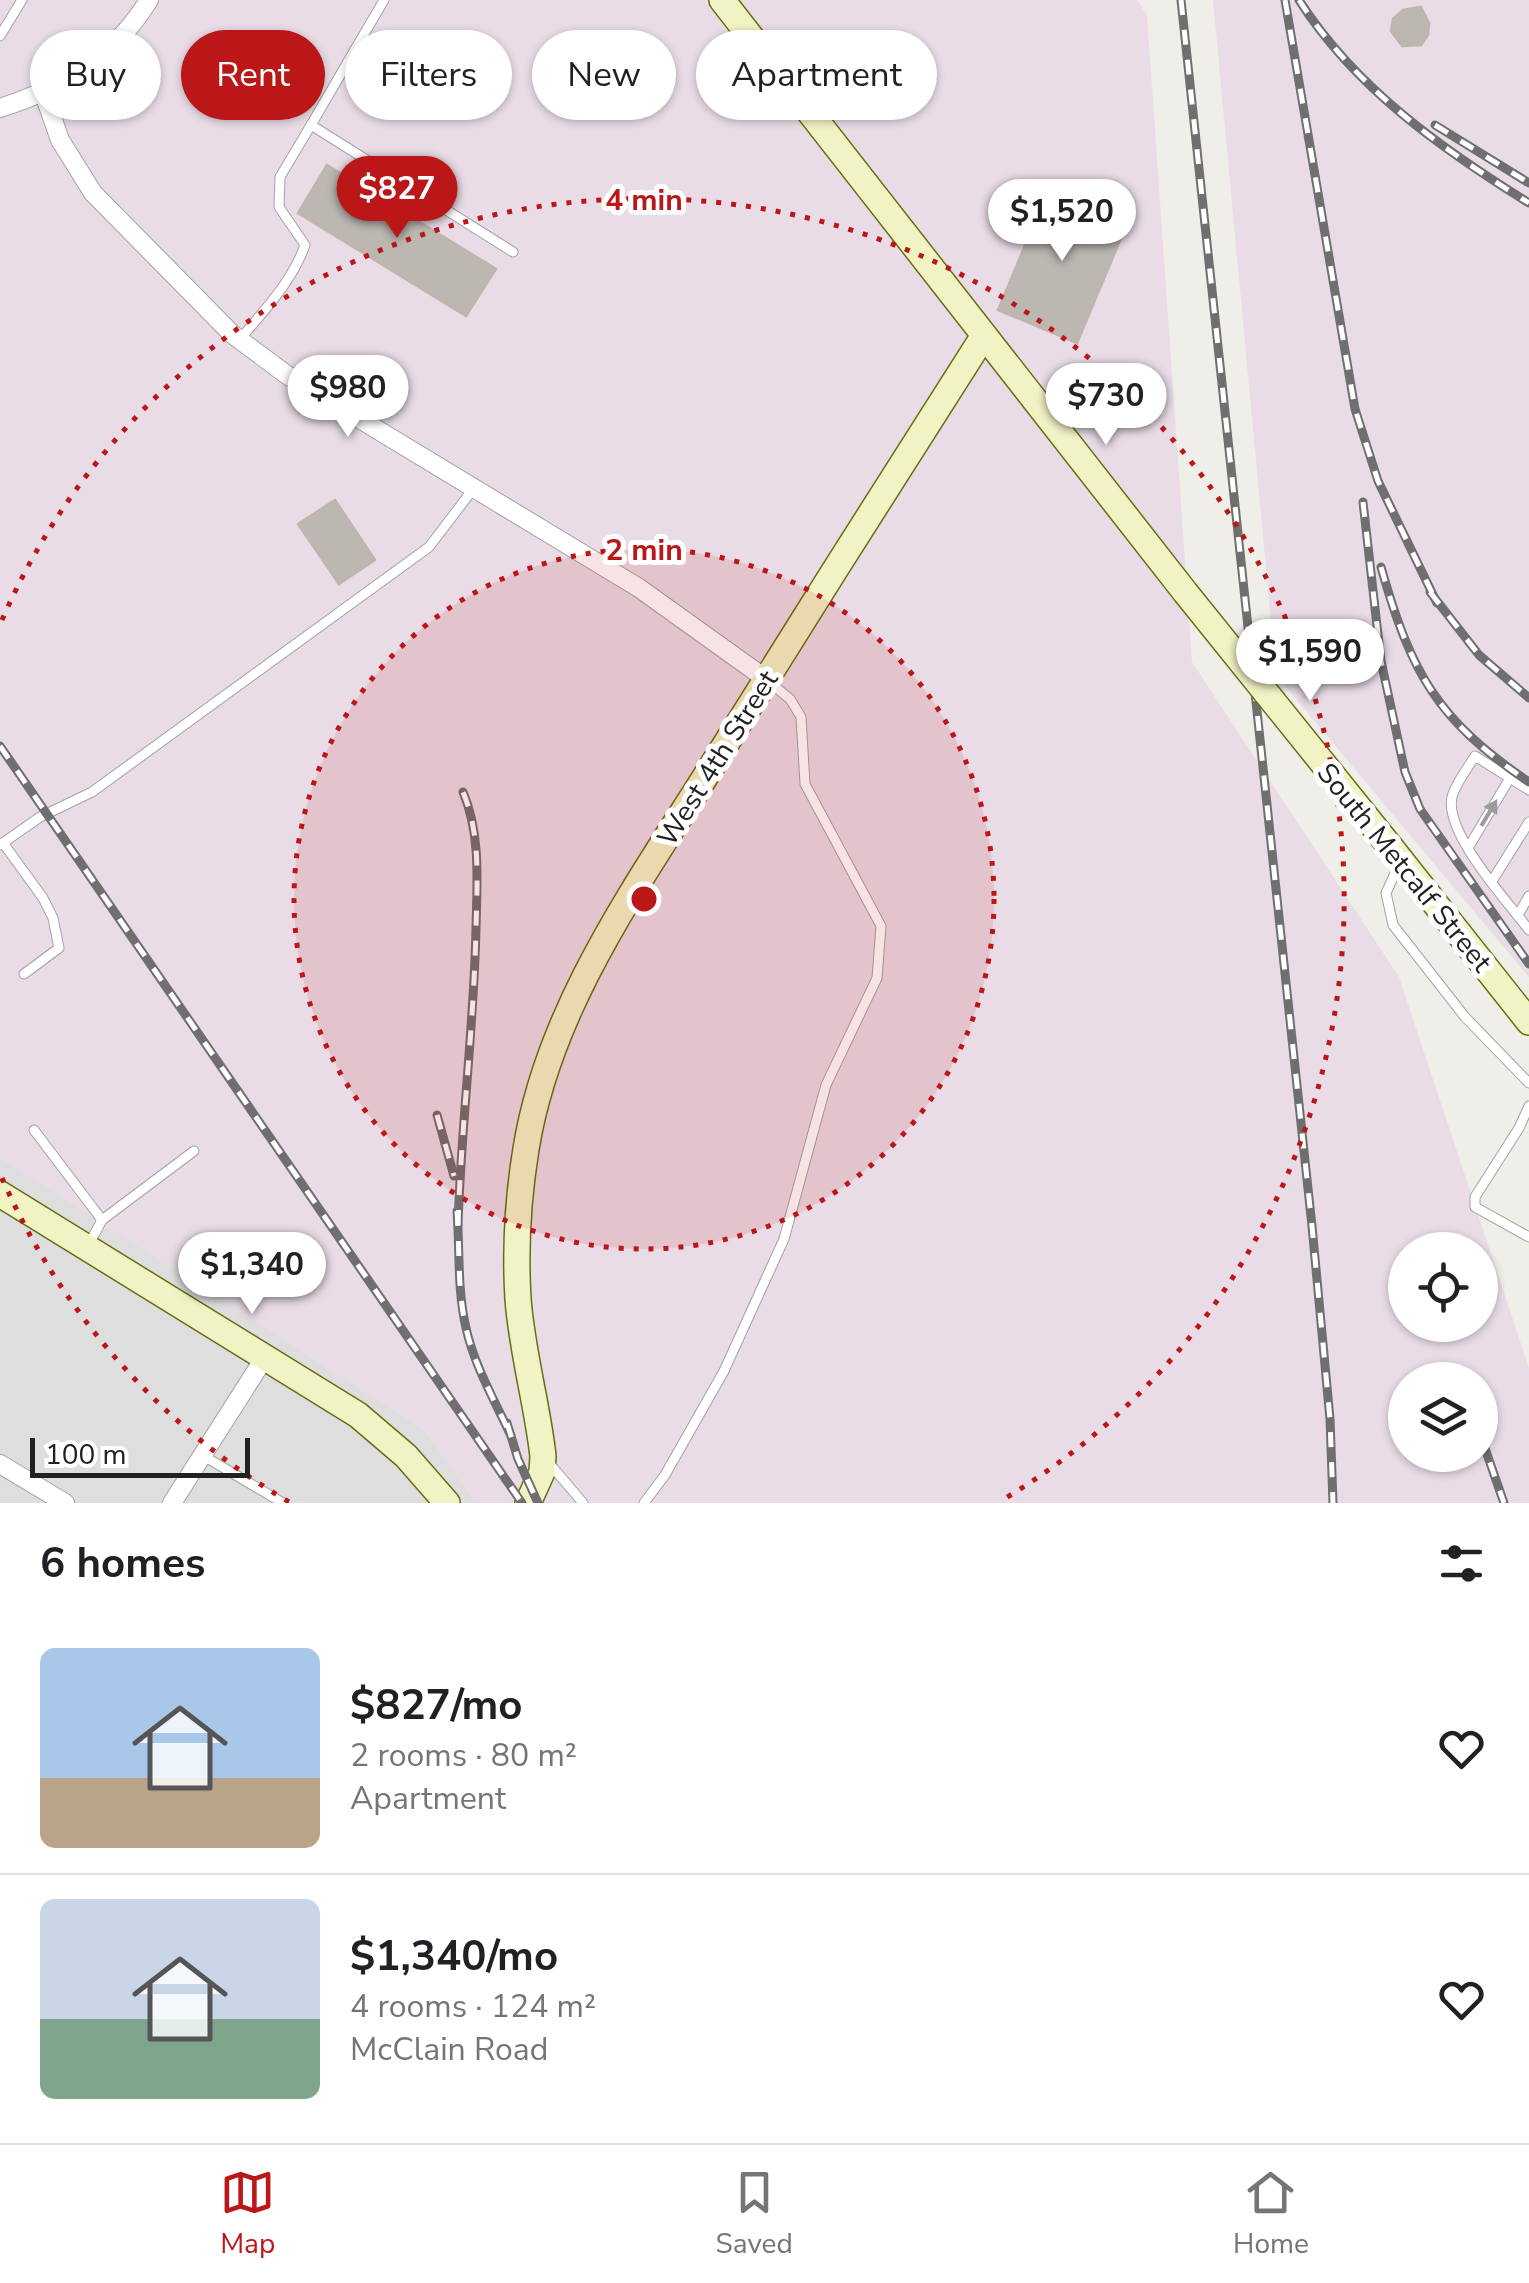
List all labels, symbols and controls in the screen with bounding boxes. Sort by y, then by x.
chip: Buy [30,30,161,120]
chip: Rent [181,30,325,120]
chip: Filters [345,30,512,120]
chip: New [532,30,676,120]
chip: Apartment [696,30,937,120]
pin: $827 [338,156,456,241]
text: $827 [359,167,435,210]
pin: $1,520 [981,179,1143,264]
text: 4 min [605,180,683,221]
text: $1,520 [1010,190,1114,233]
pin: $980 [289,355,407,440]
pin: $730 [1047,363,1165,448]
text: $980 [310,366,386,409]
text: $730 [1068,374,1144,417]
text: 2 min [605,530,683,571]
pin: $1,590 [1229,619,1391,704]
text: $1,590 [1258,630,1362,673]
street label: West 4th Street [649,663,787,854]
street label: South Metcalf Street [1308,755,1500,980]
one-way arrow [1480,799,1497,827]
centre of rings [626,881,662,917]
pin: $1,340 [171,1232,333,1317]
map controls [1388,1232,1498,1472]
button: locate [1388,1232,1498,1342]
text: $1,340 [200,1243,304,1286]
button: layers [1388,1362,1498,1472]
scale bar [30,1433,250,1478]
text: 100 m [45,1436,127,1474]
text: 6 homes [40,1535,205,1592]
icon: filters [1434,1536,1489,1591]
text: $827/mo [350,1677,522,1734]
icon: home [120,1688,240,1808]
icon: heart [1434,1721,1489,1776]
text: 2 rooms · 80 m² [350,1734,577,1777]
text: Apartment [350,1777,506,1820]
text: $1,340/mo [350,1928,558,1985]
icon: home [120,1939,240,2059]
icon: heart [1434,1972,1489,2027]
text: 4 rooms · 124 m² [350,1985,596,2028]
text: McClain Road [350,2028,548,2071]
tab: Map [220,2165,275,2263]
tab: Saved [715,2165,793,2263]
tab: Home [1233,2165,1309,2263]

